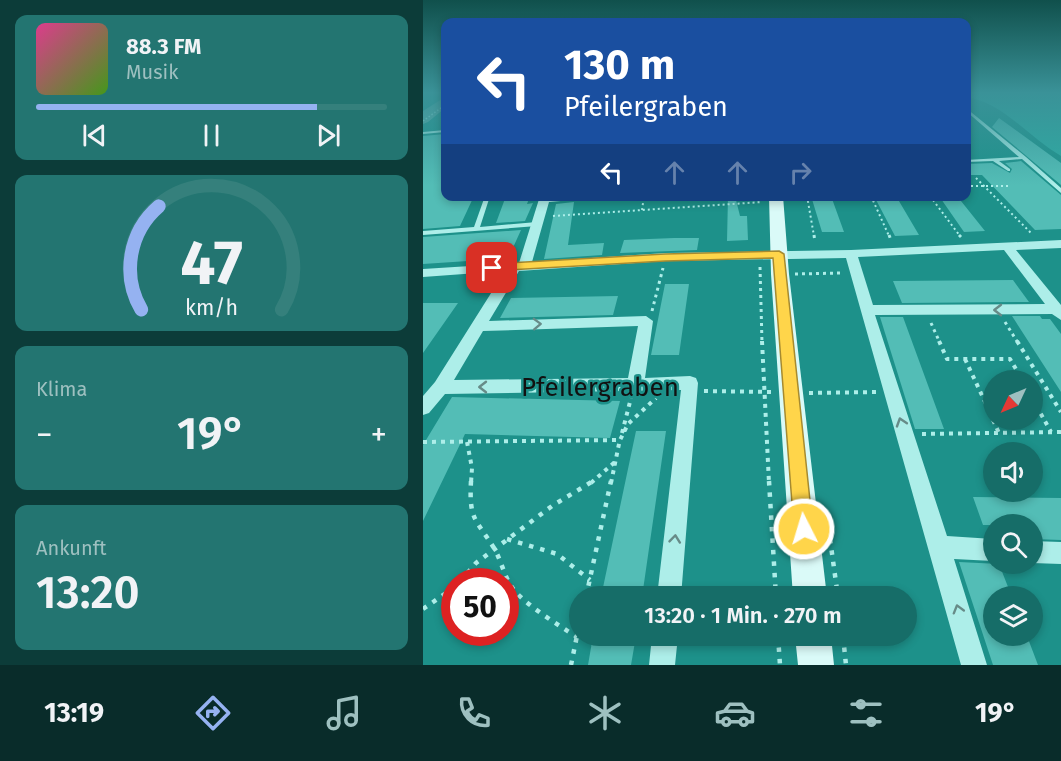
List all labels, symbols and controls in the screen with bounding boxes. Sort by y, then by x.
text: 88.3 FM [126,33,201,60]
text: 130 m [564,40,675,90]
icon: left [465,42,543,120]
text: Musik [126,60,178,84]
text: Pfeilergraben [564,91,728,123]
icon: previous [78,119,111,152]
icon: pause [195,119,228,152]
icon: next [312,119,345,152]
icon: left [595,156,628,189]
icon: ahead [658,156,691,189]
icon: ahead [721,156,754,189]
icon: right [784,156,817,189]
text: 47 [180,226,243,301]
pin [466,242,517,293]
icon: arrive [475,251,508,284]
text: km/h [185,295,238,321]
one-way arrow [994,304,1003,316]
one-way arrow [532,318,541,330]
north arrow [983,370,1043,430]
map controls [983,370,1043,646]
street label: Pfeilergraben [521,372,679,403]
text: Klima [36,377,87,401]
one-way arrow [479,381,488,393]
text: 19° [177,407,246,461]
text: − [36,415,53,455]
text: + [371,415,387,455]
one-way arrow [896,417,909,428]
button: sound [983,442,1043,502]
position arrow [772,497,836,561]
button: search [983,514,1043,574]
one-way arrow [668,534,681,543]
text: Ankunft [36,536,107,560]
text: 13:20 [36,566,140,620]
speed limit sign: 50 [441,568,519,646]
button: layers [983,586,1043,646]
text: 13:20 · 1 Min. · 270 m [644,602,842,629]
one-way arrow [953,604,965,615]
icon: directions [192,692,234,734]
icon: music [323,692,365,734]
icon: phone [453,692,495,734]
icon: climate [584,692,626,734]
icon: car [714,692,756,734]
icon: filters [845,692,887,734]
text: 13:19 [44,697,104,729]
text: 19° [975,697,1017,729]

